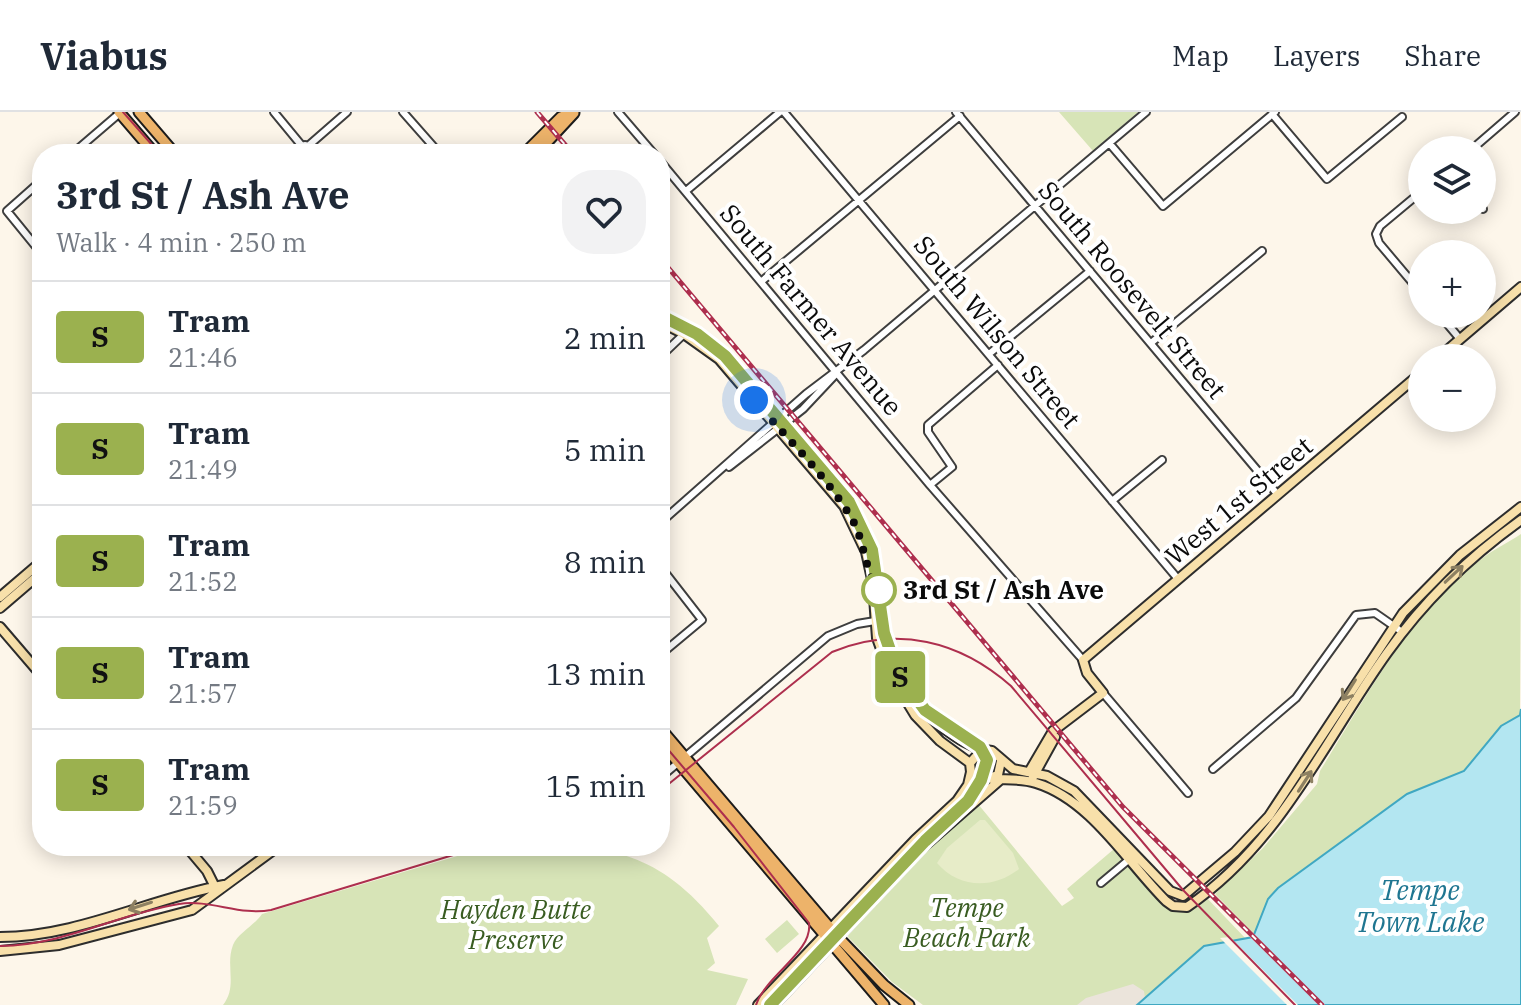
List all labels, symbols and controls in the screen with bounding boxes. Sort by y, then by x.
text: Viabus [40,31,168,80]
text: Map [1172,37,1229,74]
text: Layers [1273,37,1360,74]
text: Share [1404,37,1481,74]
map controls [1408,136,1496,432]
button: layers [1408,136,1496,224]
text: 3rd St / Ash Ave [56,170,350,219]
button: heart [562,170,646,254]
street label: South Roosevelt Street [1032,173,1234,405]
street label: South Farmer Avenue [713,197,910,422]
text: Walk · 4 min · 250 m [56,225,307,259]
street label: South Wilson Street [907,228,1088,435]
button: + [1408,240,1496,328]
text: Tram [168,301,250,340]
text: S [91,318,109,355]
text: 2 min [564,318,646,357]
text: 21:46 [168,340,238,374]
button: − [1408,344,1496,432]
your location [734,380,774,420]
text: Tram [168,413,250,452]
street label: West 1st Street [1158,429,1319,572]
text: S [91,430,109,467]
text: 5 min [564,430,646,469]
text: 21:49 [168,452,238,486]
text: Tram [168,525,250,564]
text: S [91,542,109,579]
text: 8 min [564,542,646,581]
text: 21:52 [168,564,238,598]
one-way arrow [1444,566,1464,584]
place label: 3rd St / Ash Ave [903,572,1104,606]
marker: 3rd St / Ash Ave [862,573,896,607]
text: Tram [168,637,250,676]
line badge: S [874,651,926,703]
text: S [91,654,109,691]
text: 13 min [546,654,646,693]
text: S [891,658,909,695]
text: 21:57 [168,676,238,710]
one-way arrow [1341,678,1357,701]
text: Tram [168,749,250,788]
text: S [91,766,109,803]
text: 15 min [546,766,646,805]
one-way arrow [1297,770,1313,793]
text: 21:59 [168,788,238,822]
water label: Tempe Town Lake [1356,871,1485,940]
park label: Tempe Beach Park [903,890,1031,954]
park label: Hayden Butte Preserve [440,892,592,956]
one-way arrow [127,899,153,914]

